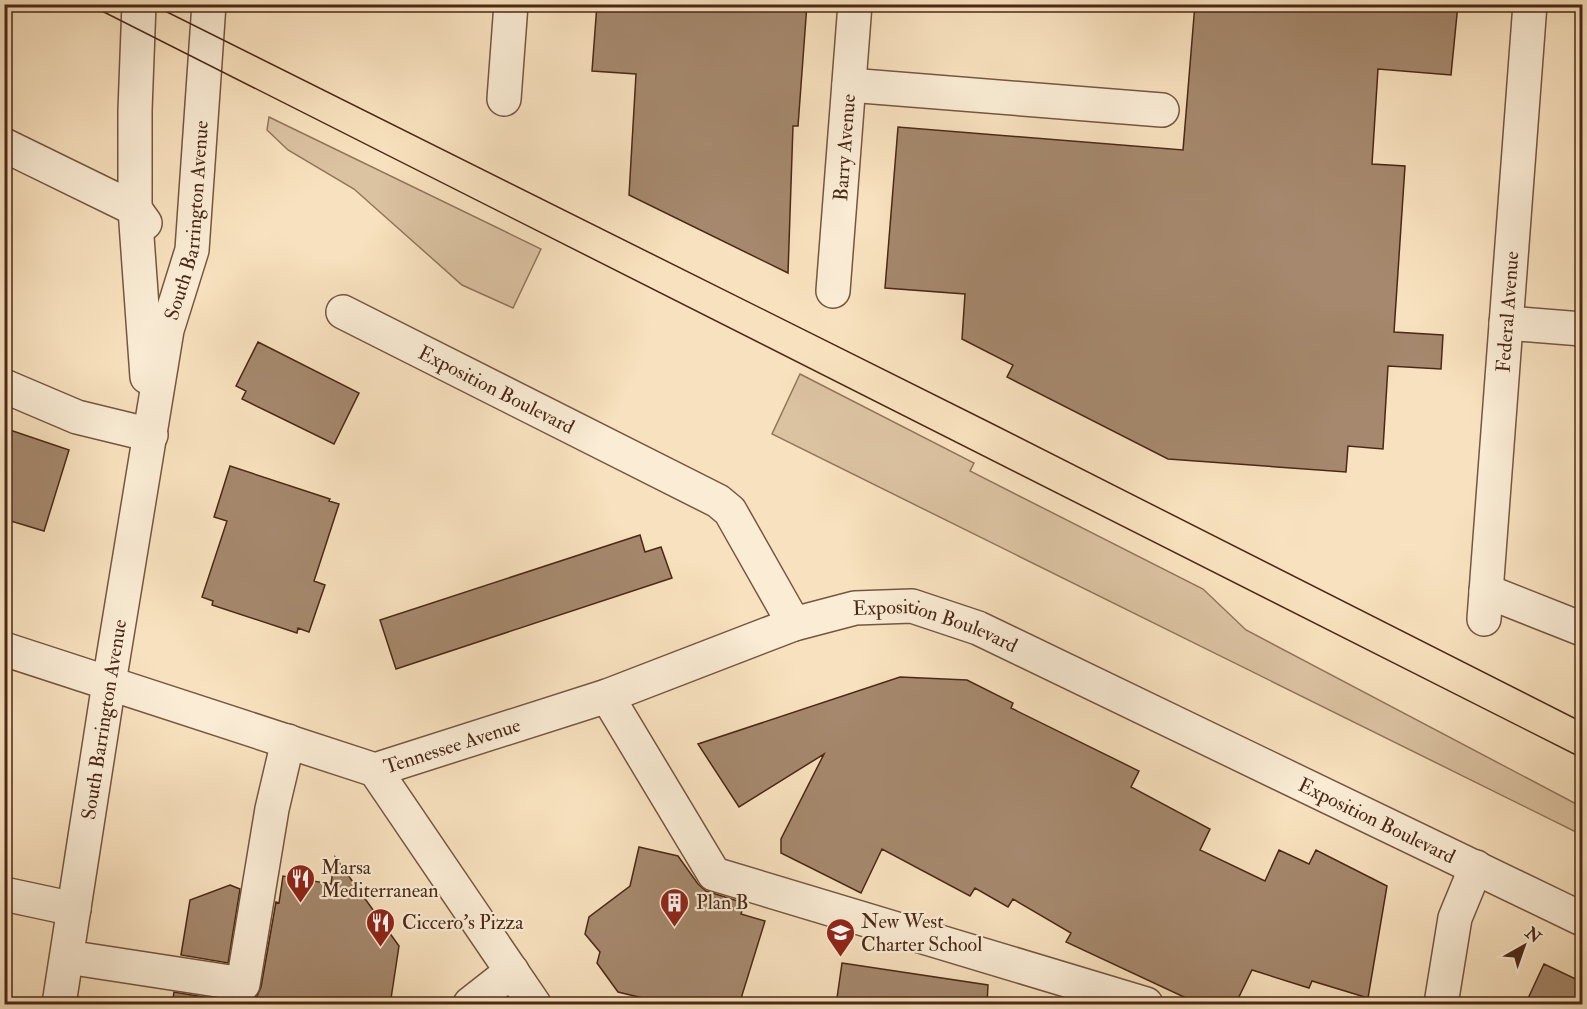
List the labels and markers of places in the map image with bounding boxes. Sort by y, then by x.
place label: Marsa Mediterranean [321,855,439,903]
restaurant icon: Marsa Mediterranean [284,862,316,904]
building icon: Plan B [659,886,691,928]
place label: Plan B [696,890,749,915]
restaurant icon: Ciccero's Pizza [365,906,397,948]
place label: New West Charter School [861,909,982,957]
place label: Ciccero's Pizza [402,910,524,935]
school or university icon: New West Charter School [824,916,856,958]

